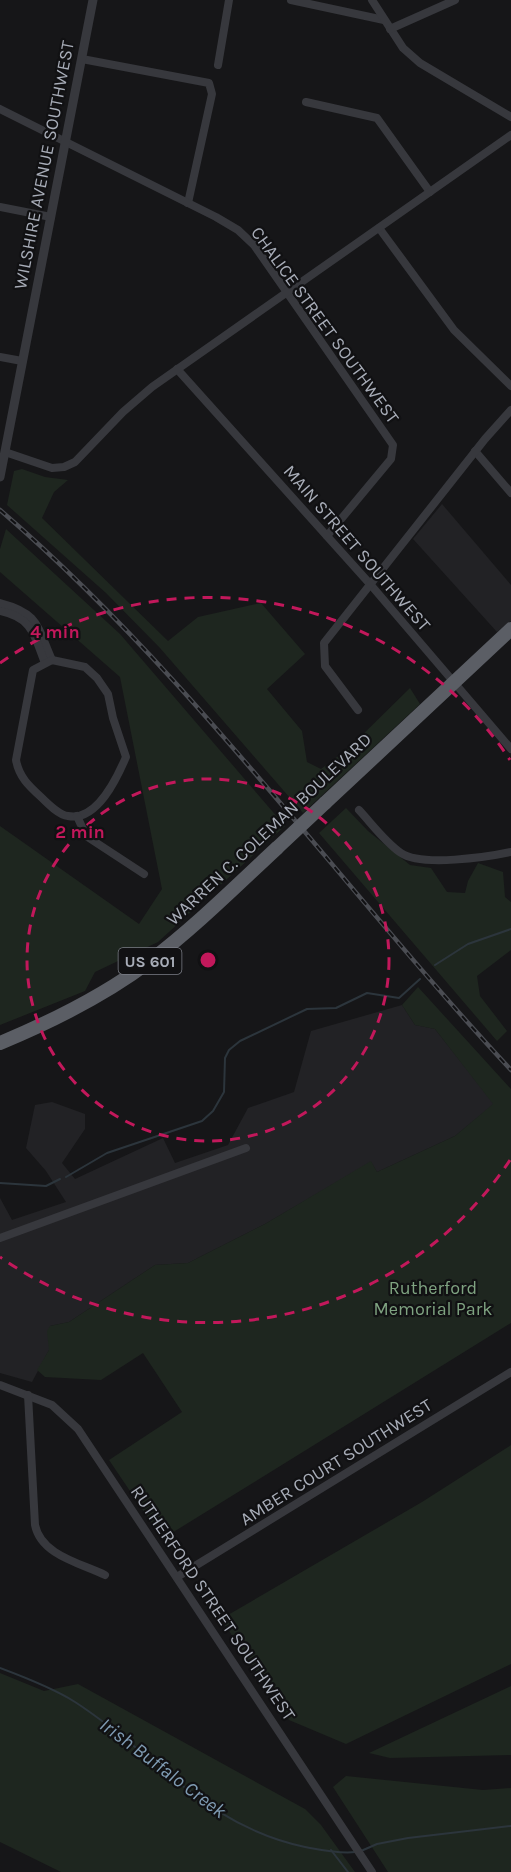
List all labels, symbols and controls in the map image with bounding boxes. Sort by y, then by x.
street label: WILSHIRE AVENUE SOUTHWEST [9,39,79,291]
street label: CHALICE STREET SOUTHWEST [246,222,404,428]
street label: MAIN STREET SOUTHWEST [279,460,435,636]
text: 4 min [30,621,80,643]
street label: WARREN C. COLEMAN BOULEVARD [162,728,376,930]
text: 2 min [55,821,105,843]
road number: US 601 [118,948,182,974]
centre of rings [198,950,218,970]
park label: Rutherford Memorial Park [374,1277,492,1320]
street label: AMBER COURT SOUTHWEST [236,1394,436,1530]
street label: RUTHERFORD STREET SOUTHWEST [126,1481,300,1725]
water label: Irish Buffalo Creek [95,1713,231,1823]

